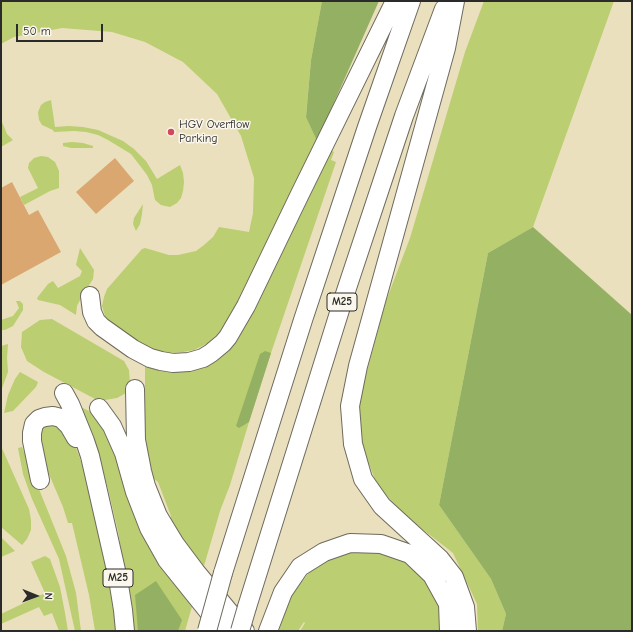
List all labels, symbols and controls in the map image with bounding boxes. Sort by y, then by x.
scale bar [18,16,105,42]
text: 50 m [23,24,51,38]
place label: HGV Overflow Parking [179,118,249,146]
marker: HGV Overflow Parking [166,127,176,137]
road number: M25 [327,293,357,311]
road number: M25 [103,569,133,587]
north arrow [16,576,56,616]
text: N [42,593,55,600]

